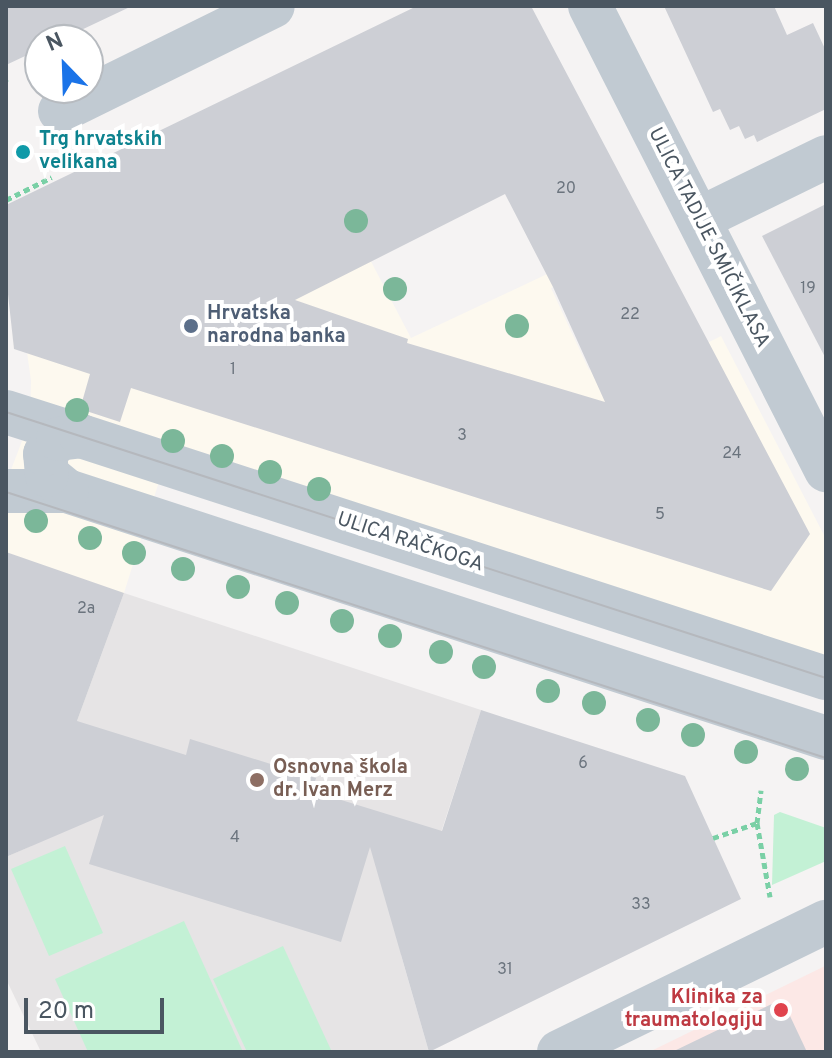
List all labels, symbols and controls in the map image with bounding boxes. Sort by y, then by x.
north arrow [24,24,104,104]
text: N [43,28,68,59]
street label: ULICA TADIJE SMIČIKLASA [642,123,774,353]
place label: Trg hrvatskih velikana [39,128,162,175]
marker: Trg hrvatskih velikana [14,143,32,161]
house number: 20 [556,179,576,199]
house number: 19 [800,279,816,299]
place label: Hrvatska narodna banka [207,302,346,349]
house number: 22 [620,305,640,325]
marker: Hrvatska narodna banka [182,317,200,335]
house number: 1 [230,360,236,380]
house number: 3 [457,426,467,446]
house number: 24 [722,444,742,464]
house number: 5 [655,505,665,525]
street label: ULICA RAČKOGA [333,508,487,578]
house number: 2a [77,599,95,619]
house number: 6 [578,754,588,774]
place label: Osnovna škola dr. Ivan Merz [273,756,408,803]
marker: Osnovna škola dr. Ivan Merz [248,771,266,789]
house number: 4 [230,828,240,848]
house number: 33 [631,895,651,915]
house number: 31 [497,960,513,980]
scale bar [28,982,168,1032]
place label: Klinika za traumatologiju [625,986,763,1033]
text: 20 m [38,997,94,1027]
marker: Klinika za traumatologiju [770,999,792,1021]

